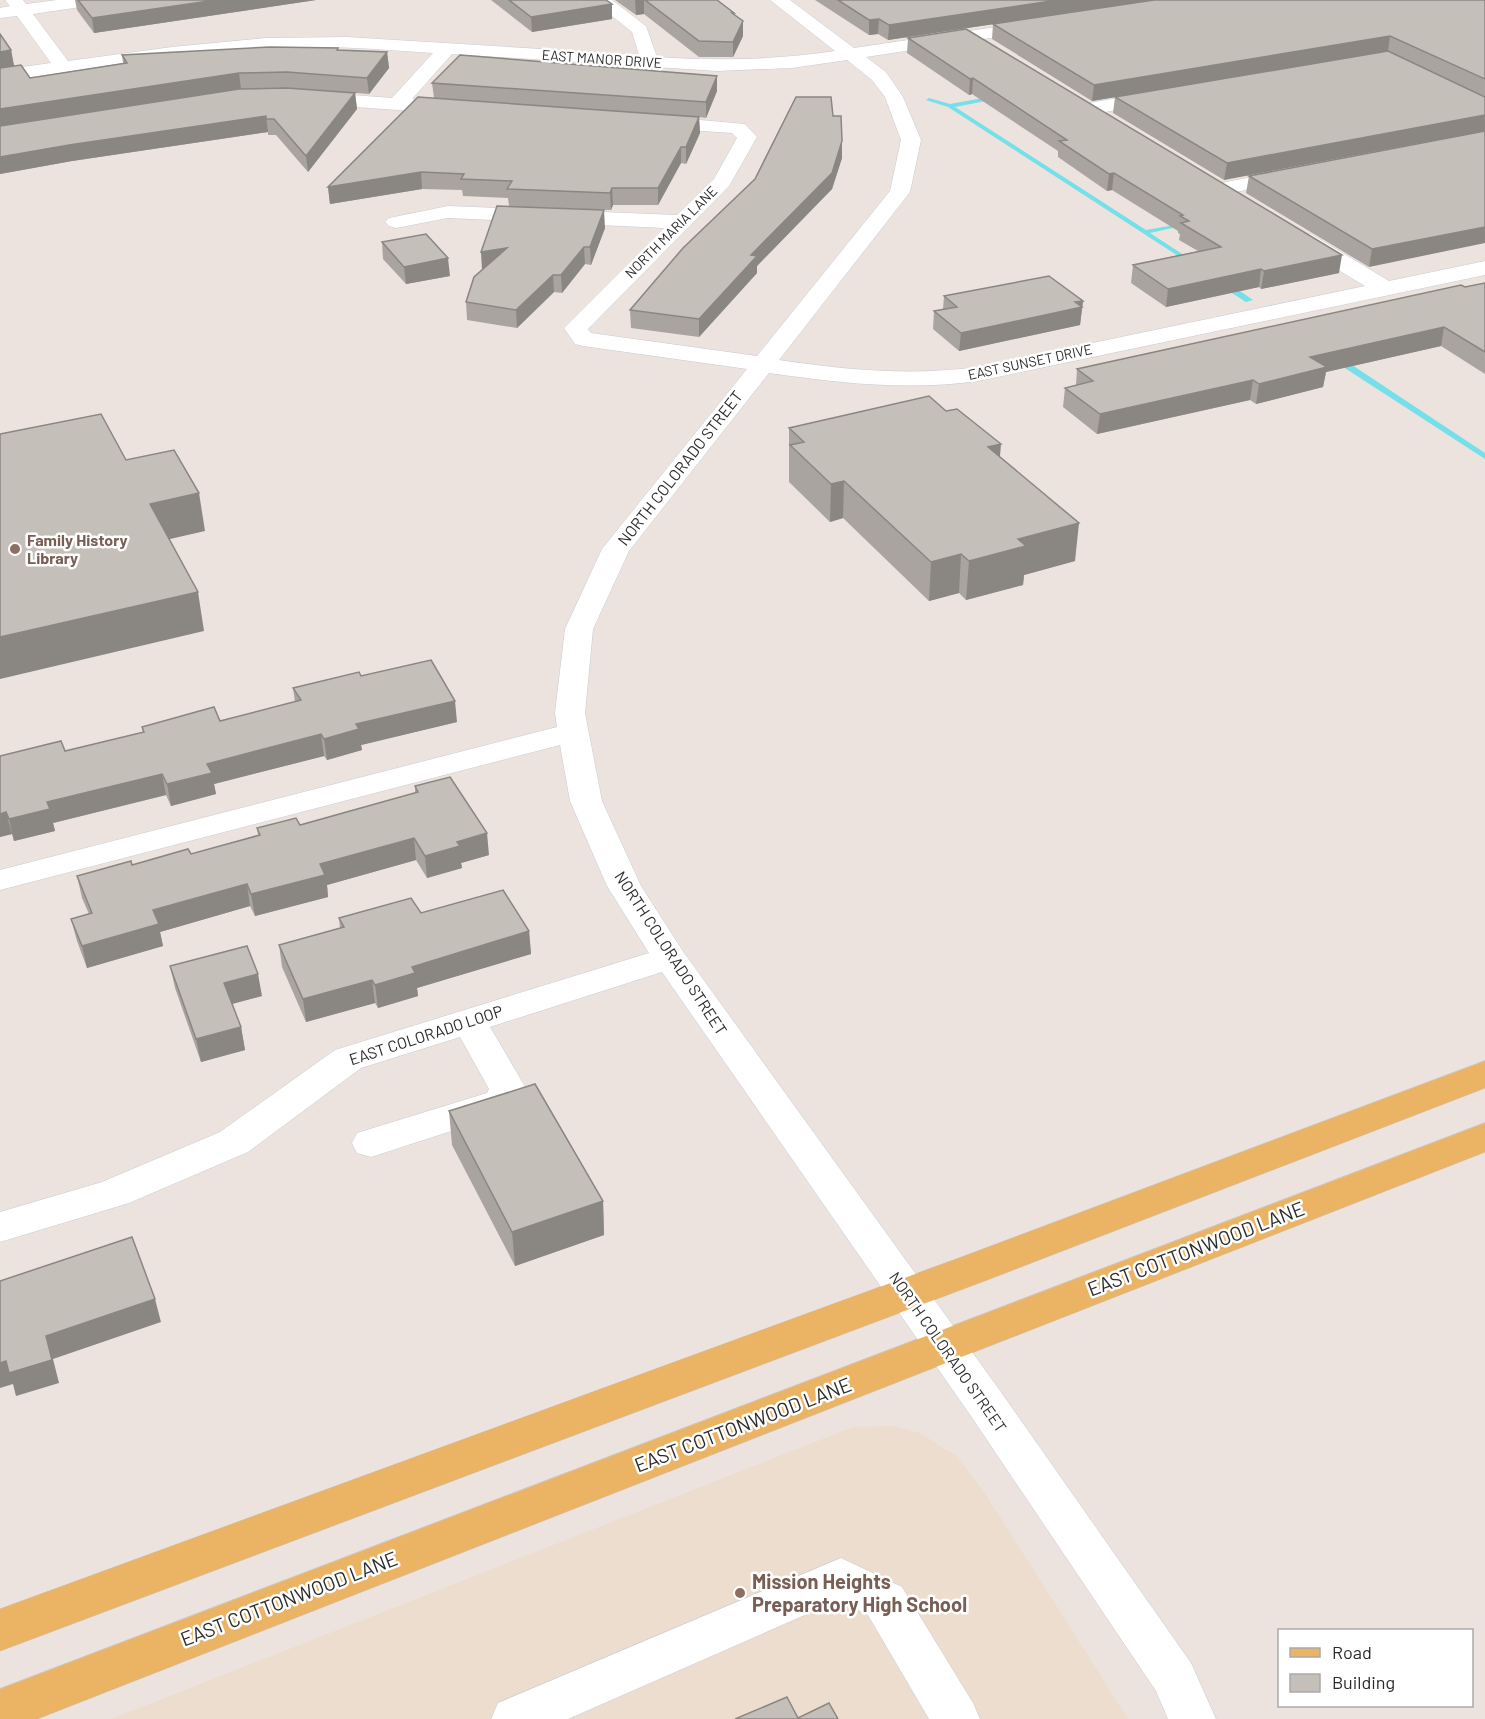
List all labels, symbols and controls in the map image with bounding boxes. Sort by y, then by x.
street label: EAST MANOR DRIVE [541,46,663,71]
street label: NORTH MARIA LANE [621,182,720,281]
street label: EAST SUNSET DRIVE [966,340,1094,383]
street label: NORTH COLORADO STREET [613,386,746,549]
place label: Family History Library [27,530,128,567]
marker: Family History Library [8,542,22,556]
street label: NORTH COLORADO STREET [611,867,732,1038]
street label: EAST COLORADO LOOP [347,1001,505,1068]
street label: EAST COTTONWOOD LANE [1084,1196,1307,1301]
street label: NORTH COLORADO STREET [886,1268,1011,1436]
street label: EAST COTTONWOOD LANE [631,1372,854,1477]
street label: EAST COTTONWOOD LANE [177,1546,400,1651]
place label: Mission Heights Preparatory High School [752,1569,967,1616]
marker: Mission Heights Preparatory High School [733,1586,747,1600]
legend [1278,1629,1473,1707]
text: Road [1332,1641,1372,1663]
text: Building [1332,1671,1395,1693]

